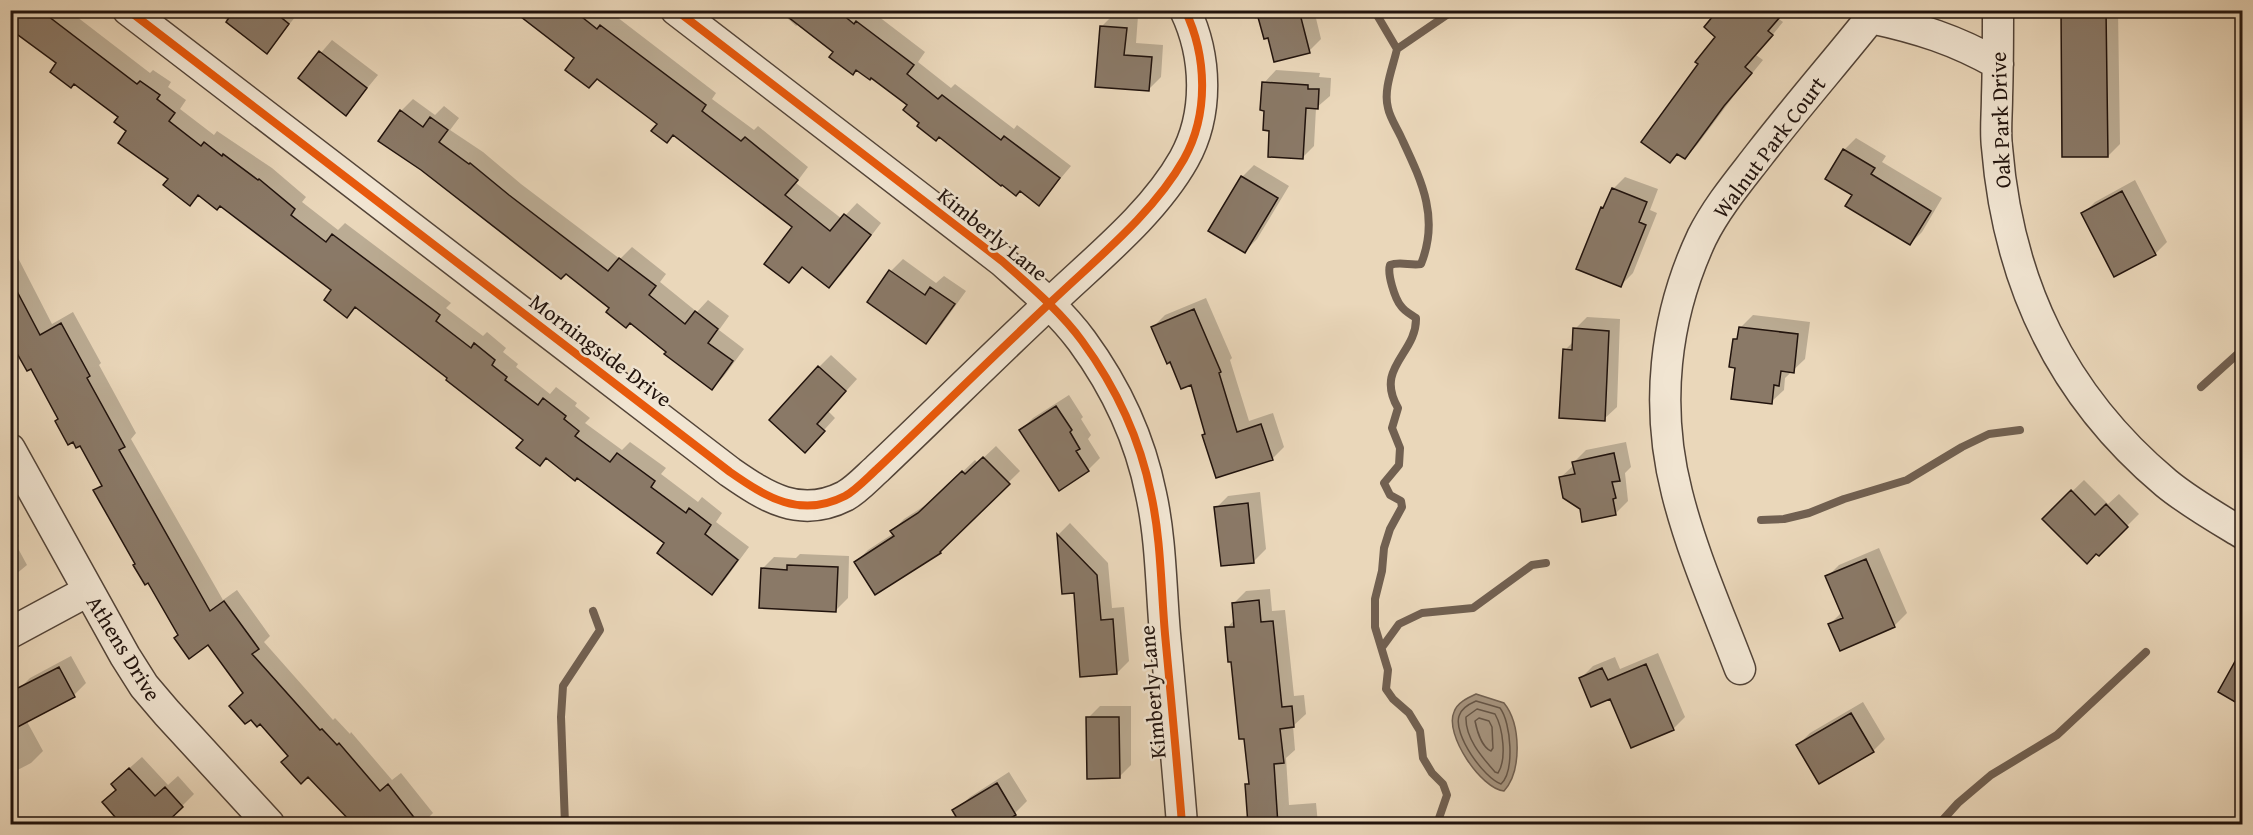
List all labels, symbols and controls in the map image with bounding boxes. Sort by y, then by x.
street label: Oak Park Drive [1982,51,2018,189]
street label: Walnut Park Court [1705,69,1833,225]
street label: Kimberly Lane [931,179,1055,289]
street label: Morningside Drive [523,286,679,414]
street label: Athens Drive [79,589,169,707]
street label: Kimberly Lane [1130,624,1174,760]

